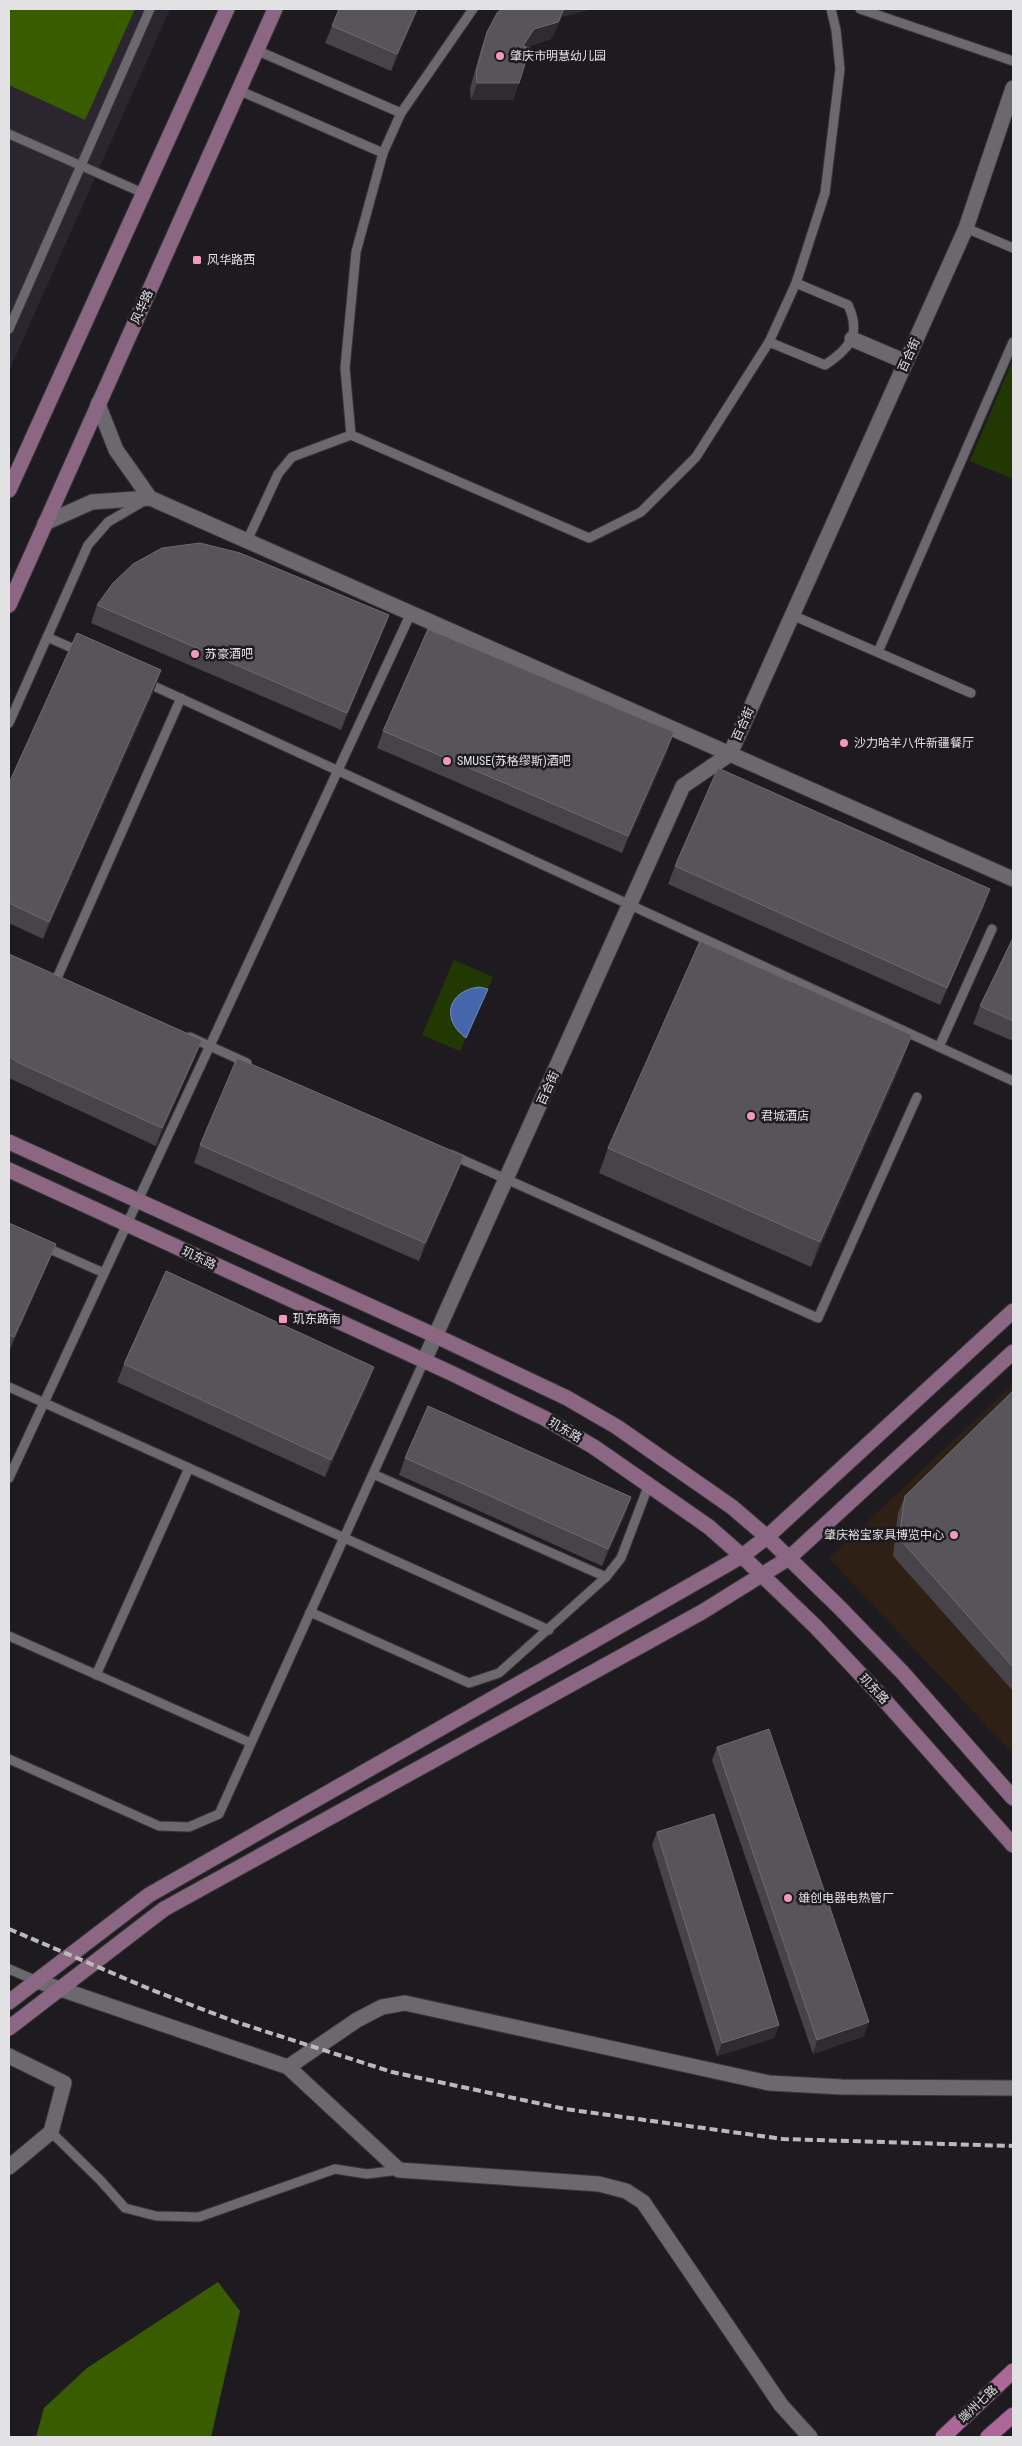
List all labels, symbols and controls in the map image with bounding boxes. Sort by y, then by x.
place label: 肇庆市明慧幼儿园 [510,49,606,63]
marker: 肇庆市明慧幼儿园 [494,50,506,62]
place label: 风华路西 [207,253,255,267]
marker: 风华路西 [191,254,203,266]
street label: 风华路 [128,288,156,326]
street label: 百合街 [895,336,923,374]
place label: 苏豪酒吧 [205,647,253,661]
marker: 苏豪酒吧 [189,648,201,660]
street label: 百合街 [729,705,757,743]
place label: 沙力哈羊八件新疆餐厅 [854,736,974,750]
marker: 沙力哈羊八件新疆餐厅 [838,737,850,749]
place label: SMUSE(苏格缪斯)酒吧 [457,754,571,768]
marker: SMUSE(苏格缪斯)酒吧 [441,755,453,767]
street label: 百合街 [534,1069,562,1107]
place label: 君城酒店 [761,1109,809,1123]
marker: 君城酒店 [745,1110,757,1122]
street label: 玑东路 [180,1244,218,1272]
place label: 玑东路南 [293,1312,341,1326]
marker: 玑东路南 [277,1313,289,1325]
street label: 玑东路 [546,1415,584,1445]
place label: 肇庆裕宝家具博览中心 [824,1528,944,1542]
marker: 肇庆裕宝家具博览中心 [948,1529,960,1541]
street label: 玑东路 [857,1671,891,1707]
place label: 雄创电器电热管厂 [798,1891,894,1905]
marker: 雄创电器电热管厂 [782,1892,794,1904]
street label: 端州七路 [956,2383,1000,2425]

